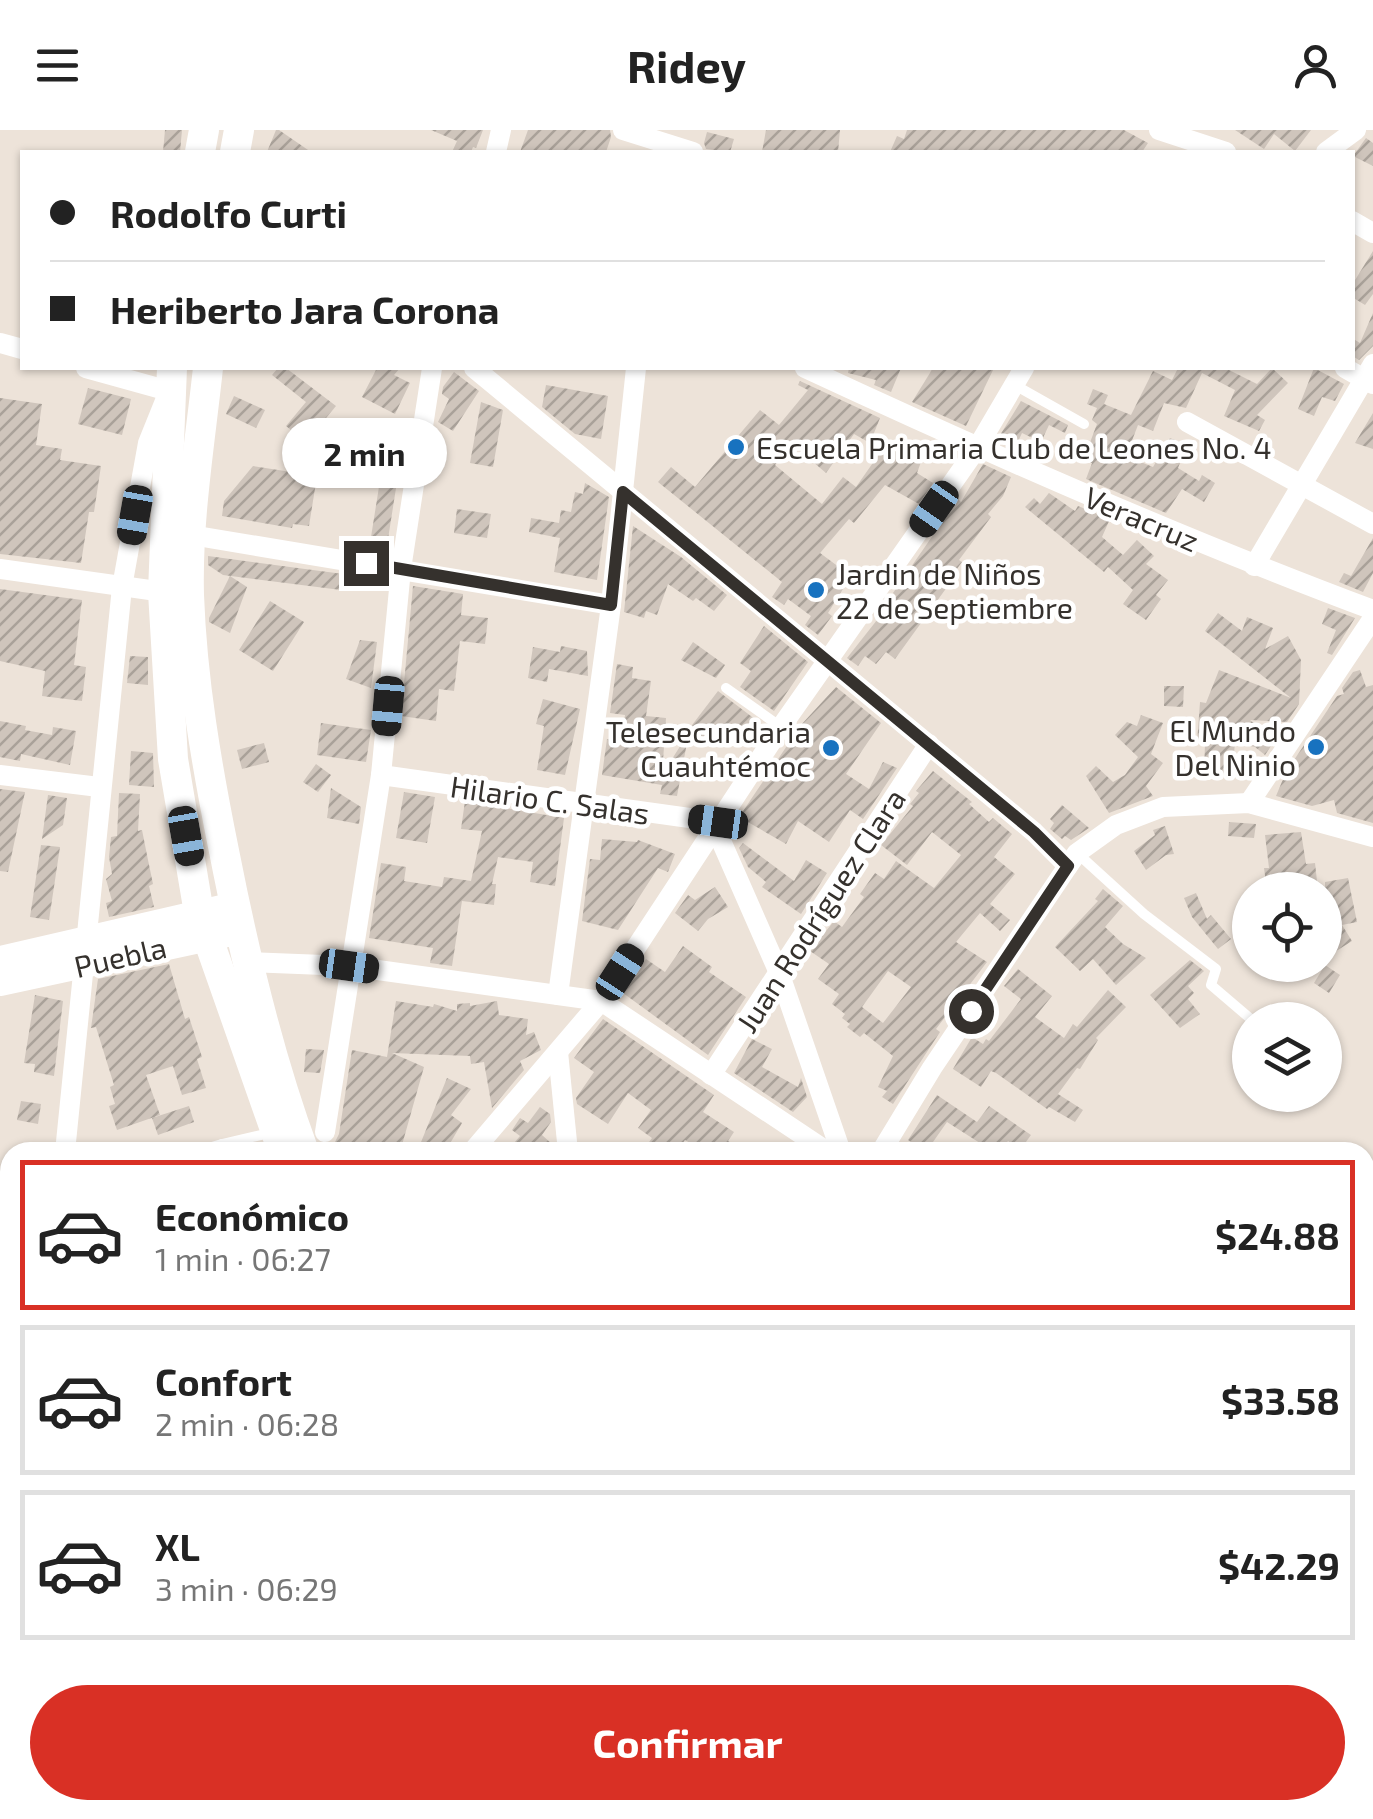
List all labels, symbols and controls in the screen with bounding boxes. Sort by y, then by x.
icon: menu [30,38,85,93]
text: Ridey [627,38,746,92]
icon: person [1288,38,1343,93]
text: Rodolfo Curti [110,190,347,236]
text: Heriberto Jara Corona [110,286,499,332]
callout: 2 min [284,418,448,488]
place label: Escuela Primaria Club de Leones No. 4 [756,429,1272,465]
text: 2 min [324,434,405,472]
marker: Escuela Primaria Club de Leones No. 4 [725,436,747,458]
car [905,476,963,542]
street label: Veracruz [1079,478,1205,558]
car [115,483,155,547]
route end [344,541,389,586]
place label: Jardin de Niños 22 de Septiembre [836,555,1073,625]
marker: Jardin de Niños 22 de Septiembre [805,579,827,601]
car [370,675,406,737]
place label: El Mundo Del Ninio [1169,712,1296,782]
place label: Telesecundaria Cuauhtémoc [606,713,811,783]
marker: El Mundo Del Ninio [1305,736,1327,758]
marker: Telesecundaria Cuauhtémoc [820,737,842,759]
street label: Hilario C. Salas [448,767,652,831]
street label: Juan Rodríguez Clara [728,782,912,1038]
car [686,803,750,841]
car [166,804,206,868]
map controls [1232,872,1342,1112]
button: locate [1232,872,1342,982]
street label: Puebla [70,928,170,984]
car [591,939,649,1005]
car [317,947,381,985]
route start [949,989,994,1034]
button: layers [1232,1002,1342,1112]
icon: car [35,1190,125,1280]
text: Económico [155,1193,349,1239]
text: $24.88 [1215,1212,1340,1258]
text: 1 min · 06:27 [155,1239,331,1277]
icon: car [35,1355,125,1445]
text: Confort [155,1358,292,1404]
text: $33.58 [1221,1377,1340,1423]
text: 2 min · 06:28 [155,1404,339,1442]
icon: car [35,1520,125,1610]
text: XL [155,1523,200,1569]
text: $42.29 [1218,1542,1340,1588]
text: 3 min · 06:29 [155,1569,338,1607]
button: Confirmar [30,1685,1345,1800]

